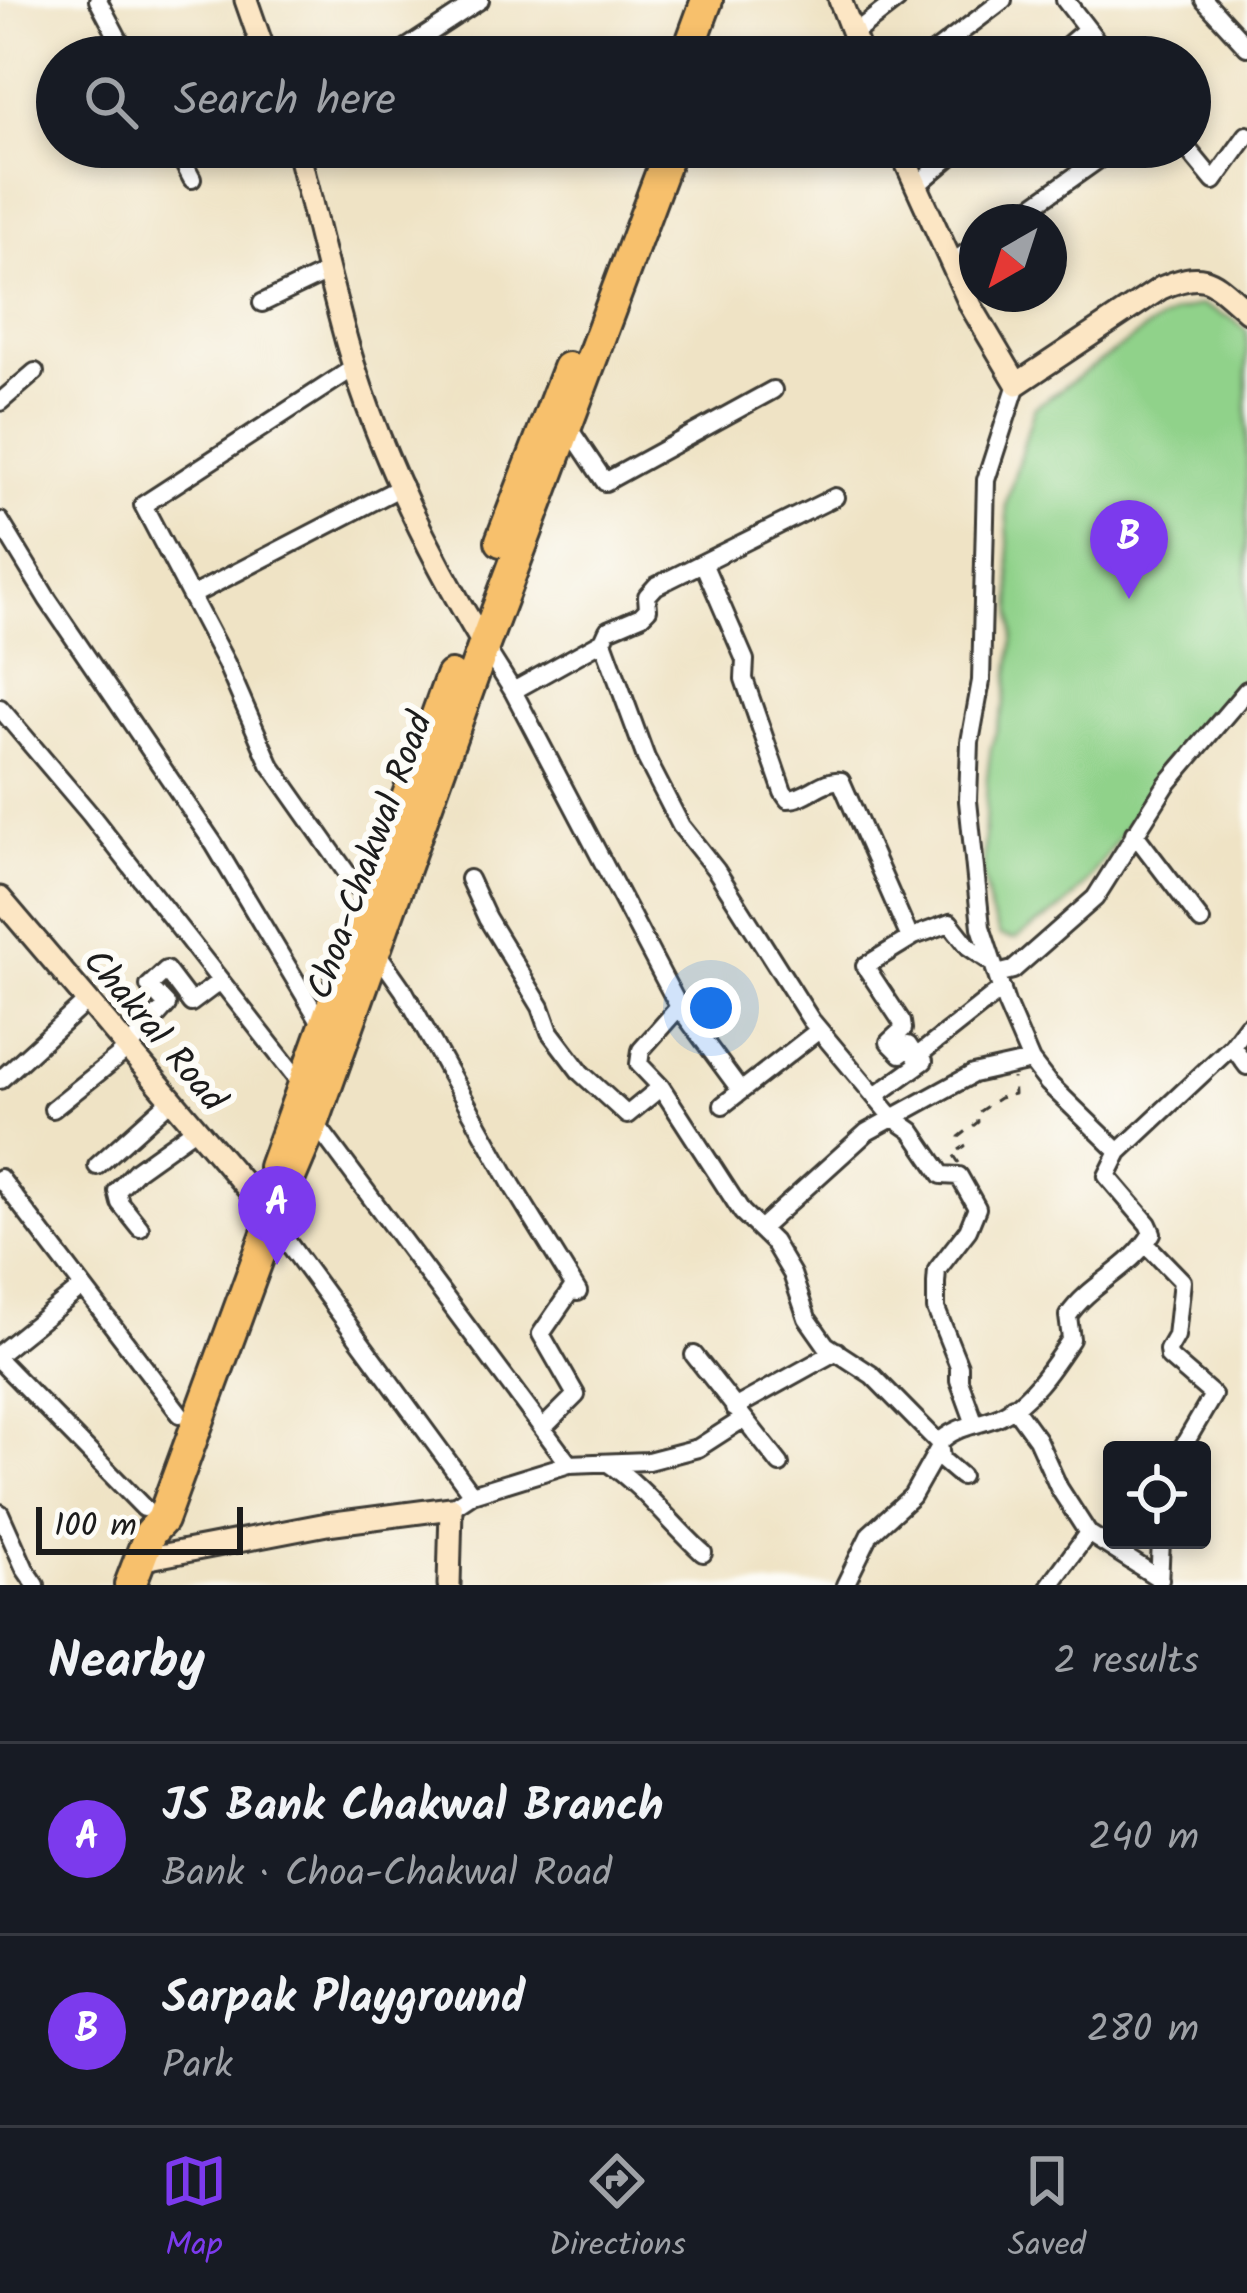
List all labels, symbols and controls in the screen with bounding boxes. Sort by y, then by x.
search box [36,36,1211,168]
text: Search here [174,66,396,138]
icon: search [78,69,144,135]
north arrow [959,204,1067,312]
pin: B [1090,500,1168,599]
street label: Choa-Chakwal Road [293,704,450,1008]
street label: Chakral Road [68,937,240,1127]
your location [681,978,741,1038]
pin: A [238,1166,316,1265]
map controls [1103,1441,1211,1549]
button: locate [1103,1441,1211,1549]
scale bar [36,1501,243,1554]
text: 100 m [54,1501,137,1554]
text: Nearby [48,1623,205,1704]
text: 2 results [1054,1632,1199,1694]
text: JS Bank Chakwal Branch [162,1772,664,1844]
text: A [75,1808,99,1870]
text: 240 m [1089,1808,1199,1870]
text: Bank · Choa-Chakwal Road [162,1844,612,1906]
text: Sarpak Playground [162,1964,525,2036]
text: B [75,2000,99,2062]
text: 280 m [1087,2000,1199,2062]
text: Park [162,2036,233,2098]
tab: Map [161,2148,227,2273]
tab: Directions [549,2148,686,2273]
tab: Saved [1008,2148,1086,2273]

